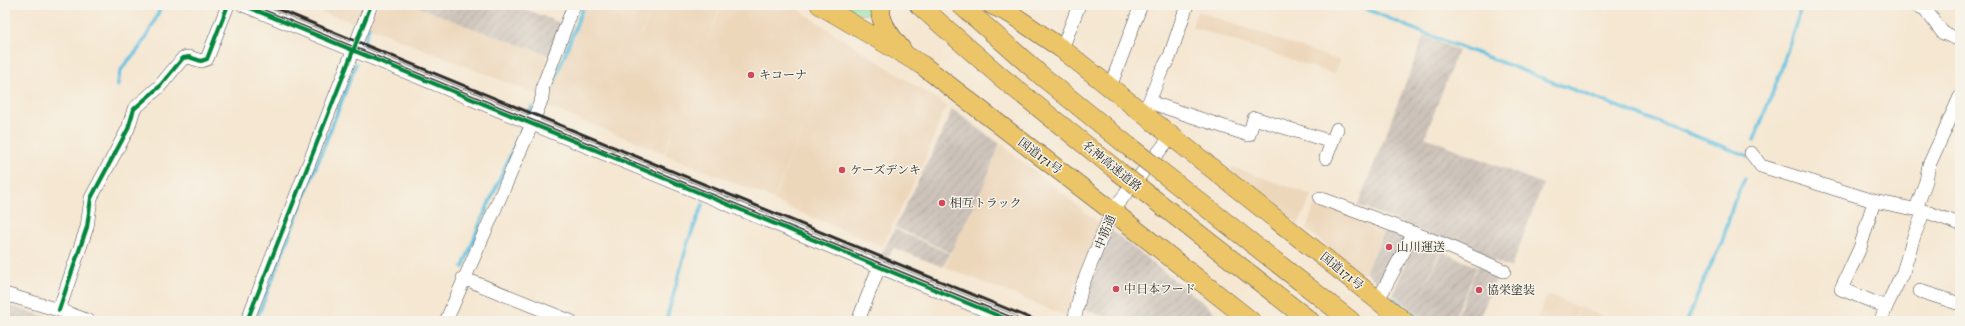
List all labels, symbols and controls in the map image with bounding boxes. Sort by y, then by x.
place label: キコーナ [759,68,807,84]
marker: キコーナ [746,70,756,80]
street label: 国道171号 [1014,135,1065,179]
street label: 名神高速道路 [1078,138,1144,196]
place label: ケーズデンキ [850,163,921,179]
marker: ケーズデンキ [837,165,847,175]
place label: 相互トラック [950,196,1022,212]
marker: 相互トラック [937,198,947,208]
street label: 中筋通 [1092,213,1120,252]
place label: 山川運送 [1397,240,1445,256]
marker: 山川運送 [1384,242,1394,252]
street label: 国道171号 [1316,249,1366,294]
place label: 中日本フード [1124,282,1196,298]
place label: 協栄塗装 [1487,283,1535,299]
marker: 中日本フード [1111,284,1121,294]
marker: 協栄塗装 [1474,285,1484,295]

